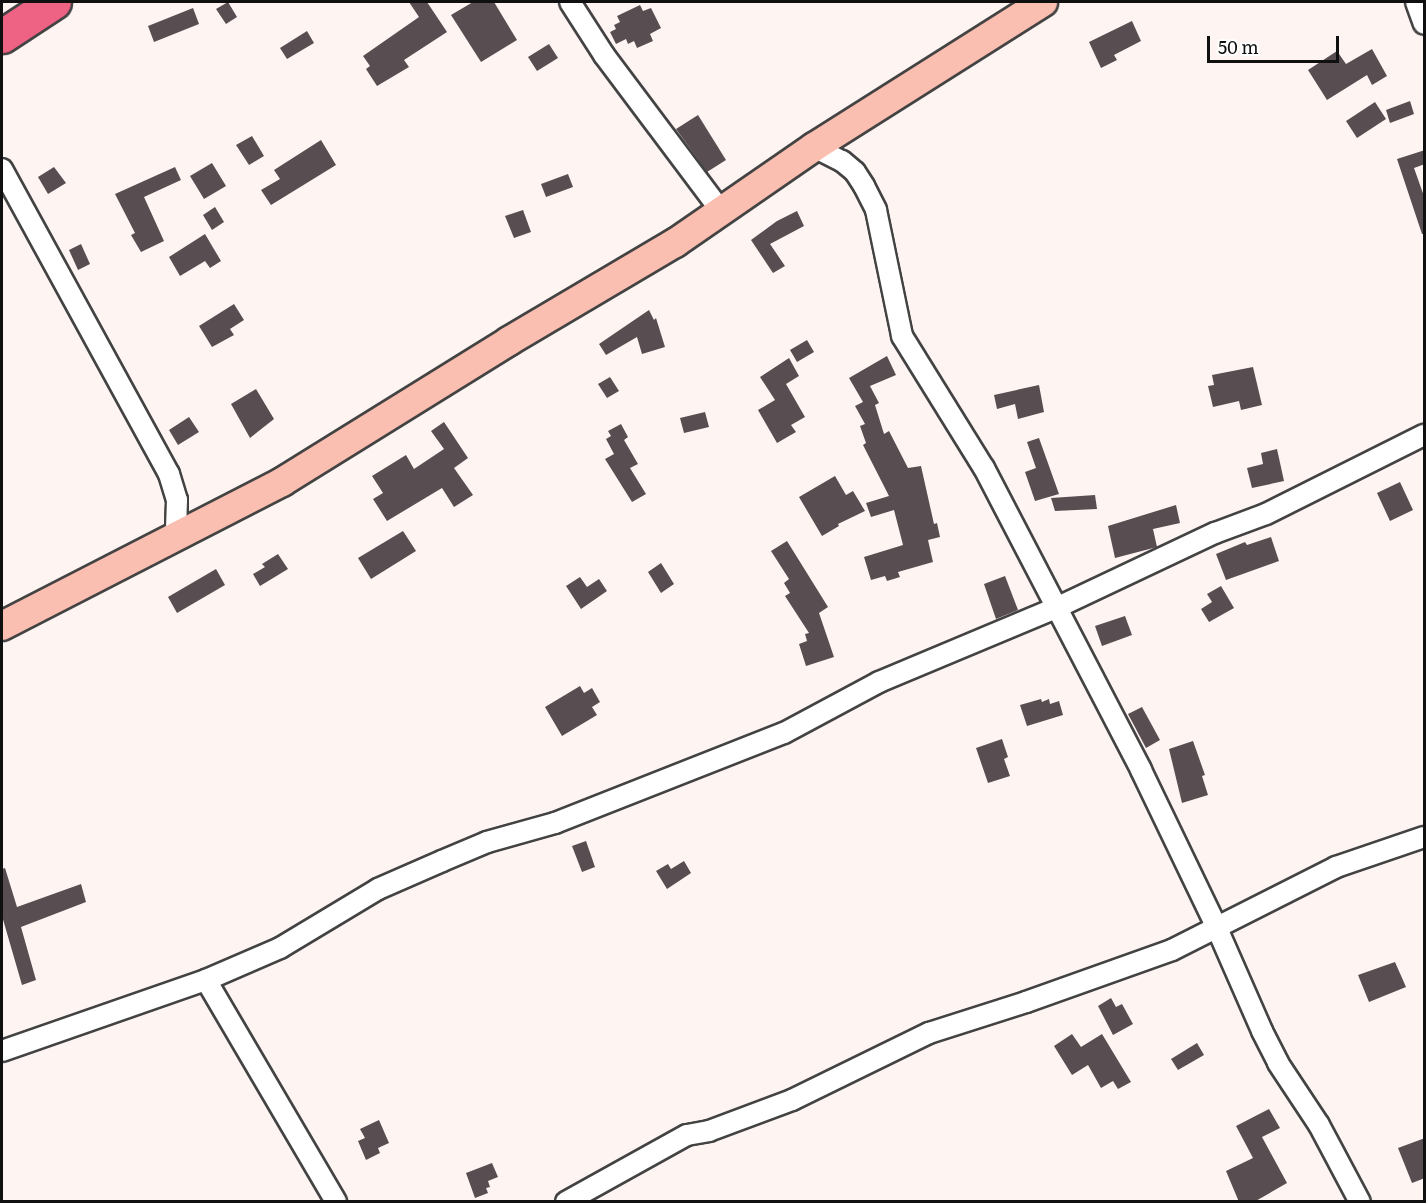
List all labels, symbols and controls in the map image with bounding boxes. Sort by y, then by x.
scale bar [1210,24,1342,62]
text: 50 m [1218,33,1259,60]

